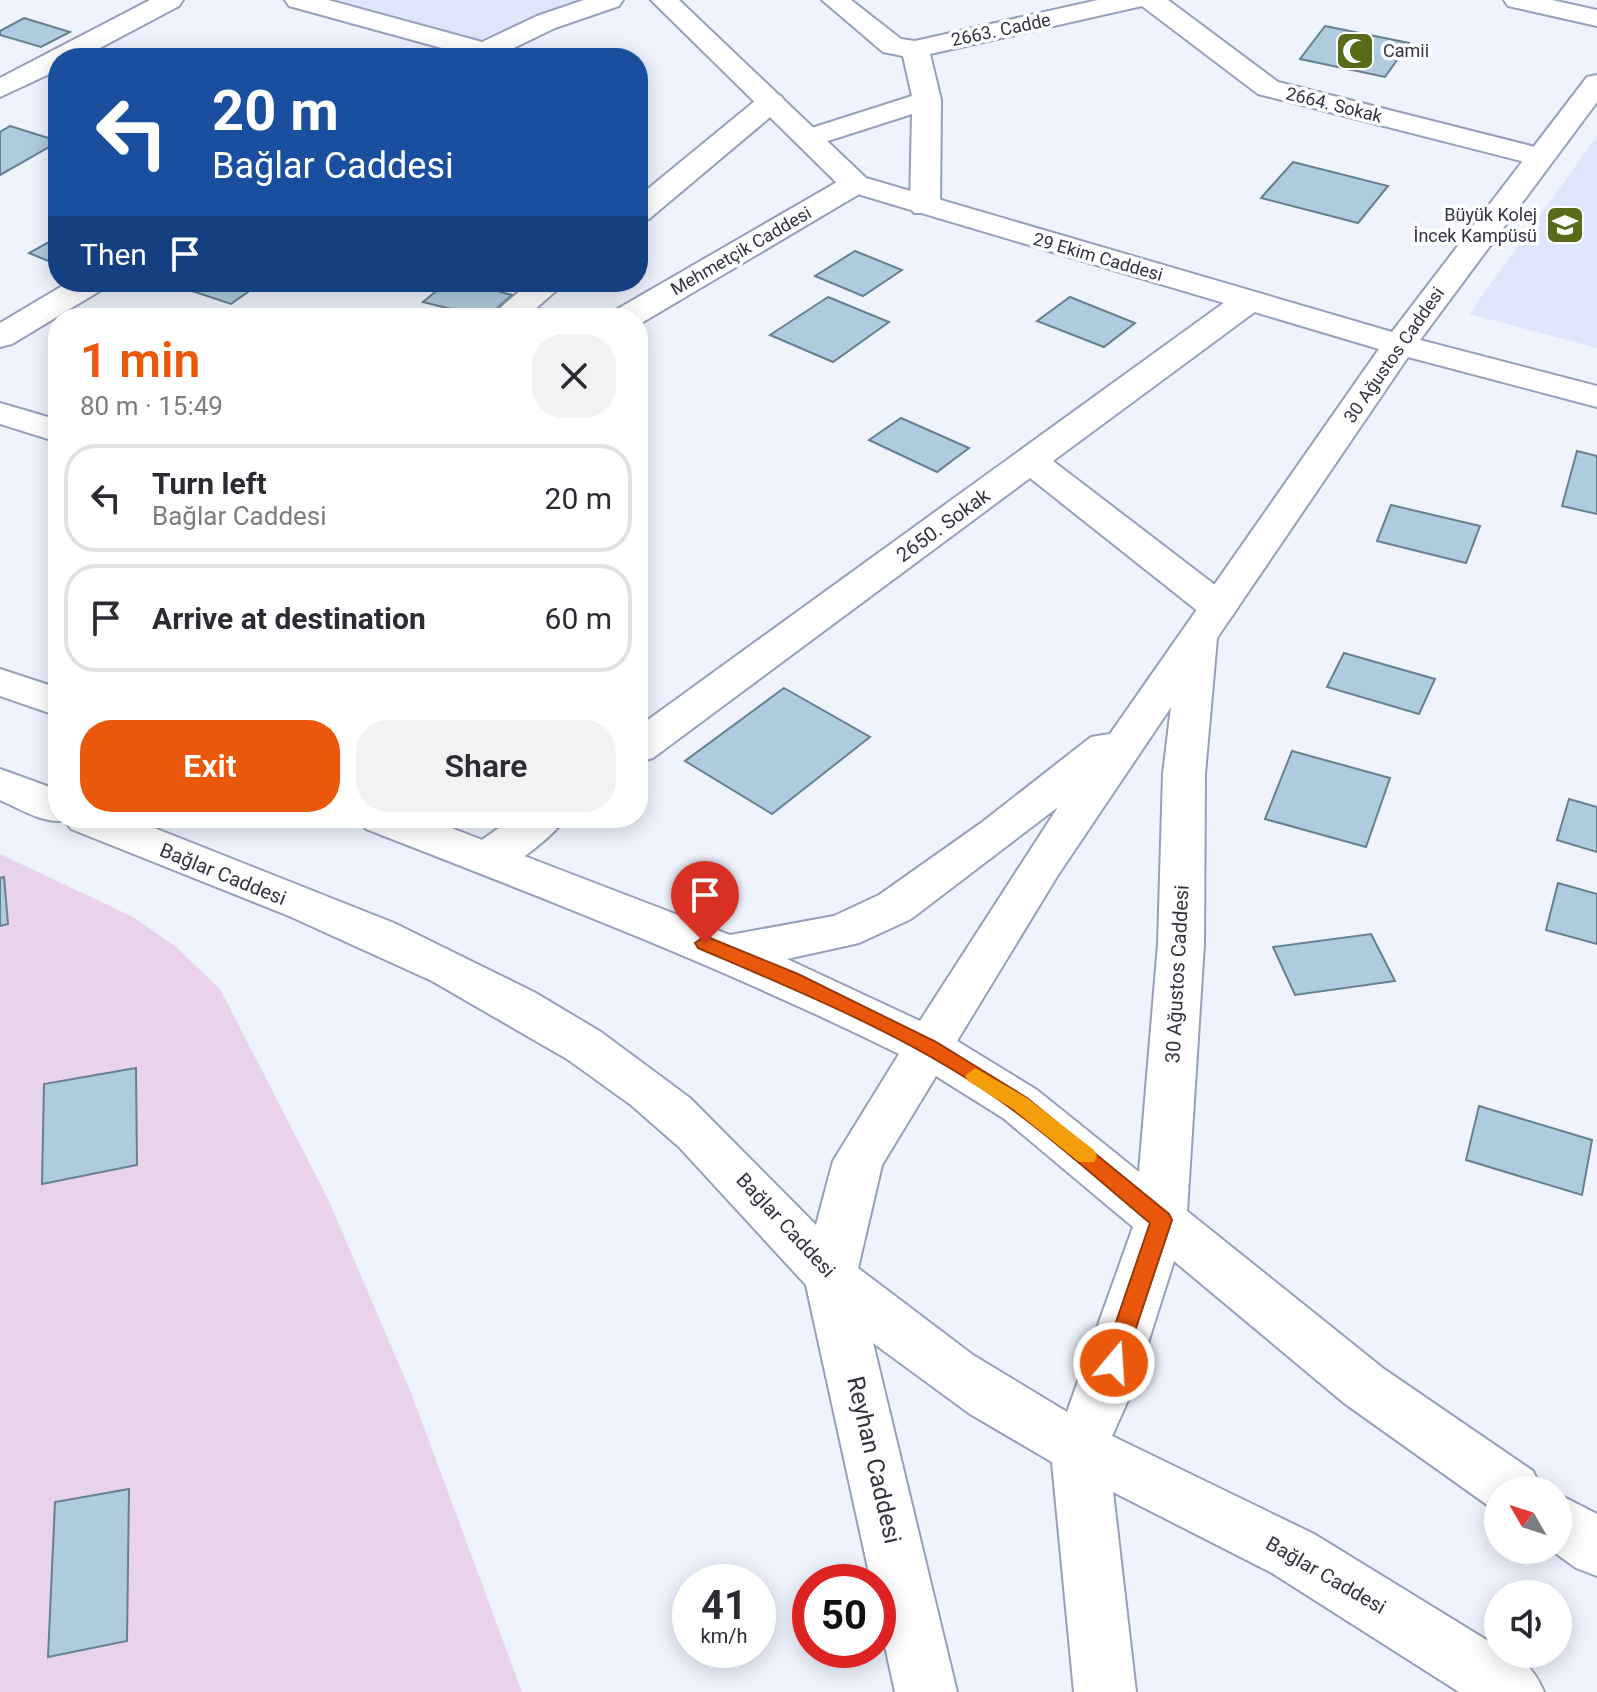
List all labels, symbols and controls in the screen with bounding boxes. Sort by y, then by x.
street label: 2663. Cadde [949,9,1052,50]
mosque icon: Camii [1334,30,1376,72]
place label: Camii [1383,40,1429,61]
text: 20 m [212,78,339,144]
icon: left [80,80,184,184]
street label: 2664. Sokak [1284,82,1385,127]
text: Bağlar Caddesi [212,145,454,187]
street label: Mehmetçik Caddesi [667,202,815,299]
place label: Büyük Kolej İncek Kampüsü [1413,204,1537,246]
school or university icon: Büyük Kolej İncek Kampüsü [1544,204,1586,246]
street label: 29 Ekim Caddesi [1031,228,1165,285]
icon: arrive [163,232,207,276]
text: Then [80,237,147,272]
street label: 30 Ağustos Caddesi [1339,283,1448,426]
text: 1 min [80,332,200,389]
button: close [532,334,616,418]
text: 80 m · 15:49 [80,391,223,421]
text: Turn left [152,466,267,501]
icon: left [84,476,128,520]
text: 20 m [545,481,612,516]
street label: 2650. Sokak [892,483,995,567]
text: Bağlar Caddesi [152,501,327,531]
icon: arrive [84,596,128,640]
text: Arrive at destination [152,601,426,636]
text: 60 m [545,601,612,636]
button: Exit [80,720,340,812]
button: Share [356,720,616,812]
street label: Bağlar Caddesi [156,838,290,910]
pin [671,861,739,943]
icon: arrive [683,873,727,917]
street label: 30 Ağustos Caddesi [1160,884,1194,1064]
street label: Bağlar Caddesi [731,1168,841,1282]
position arrow [1072,1321,1156,1405]
street label: Reyhan Caddesi [841,1374,907,1546]
north arrow [1484,1476,1572,1564]
map controls [1484,1476,1572,1668]
street label: Bağlar Caddesi [1262,1531,1390,1619]
speed limit sign: 50 [792,1564,896,1668]
button: sound [1484,1580,1572,1668]
text: 41 [701,1582,747,1629]
text: km/h [701,1624,747,1648]

